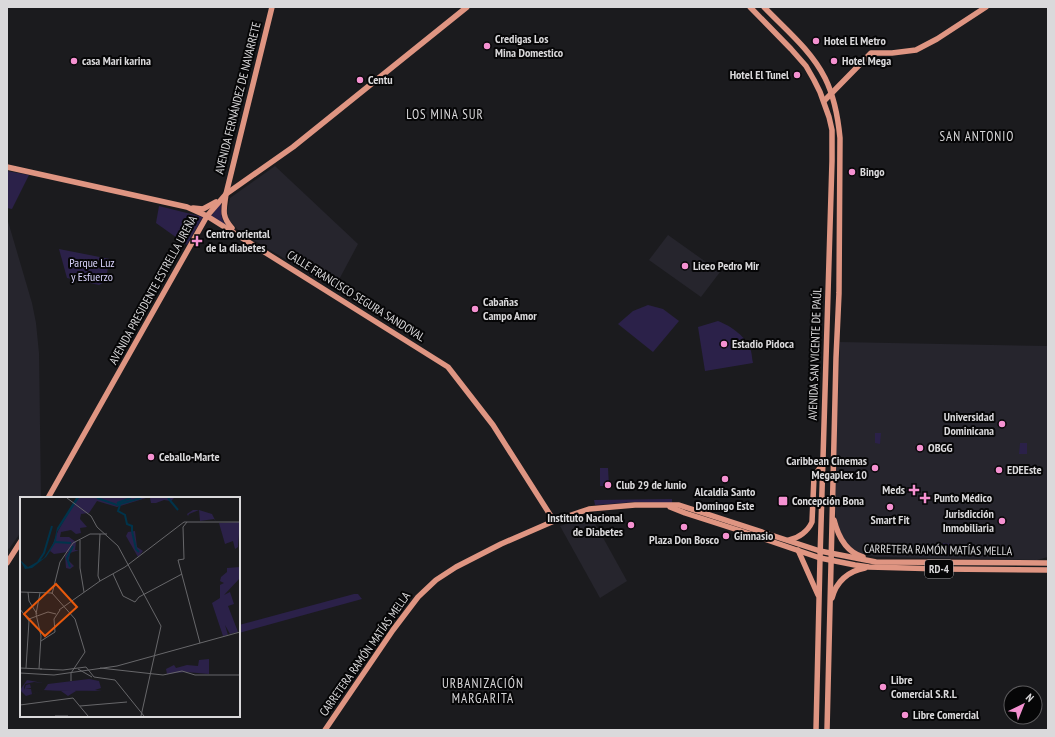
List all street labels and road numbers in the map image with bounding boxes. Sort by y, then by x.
street label: AVENIDA FERNÁNDEZ DE NAVARRETE [211,20,264,175]
street label: AVENIDA PRESIDENTE ESTRELLA UREÑA [105,212,200,367]
street label: CALLE FRANCISCO SEGURA SANDOVAL [284,247,428,344]
street label: AVENIDA SAN VICENTE DE PAÚL [805,287,824,421]
street label: CARRETERA RAMÓN MATÍAS MELLA [864,541,1013,558]
road number: RD-4 [925,560,953,578]
street label: CARRETERA RAMÓN MATÍAS MELLA [316,588,413,719]

